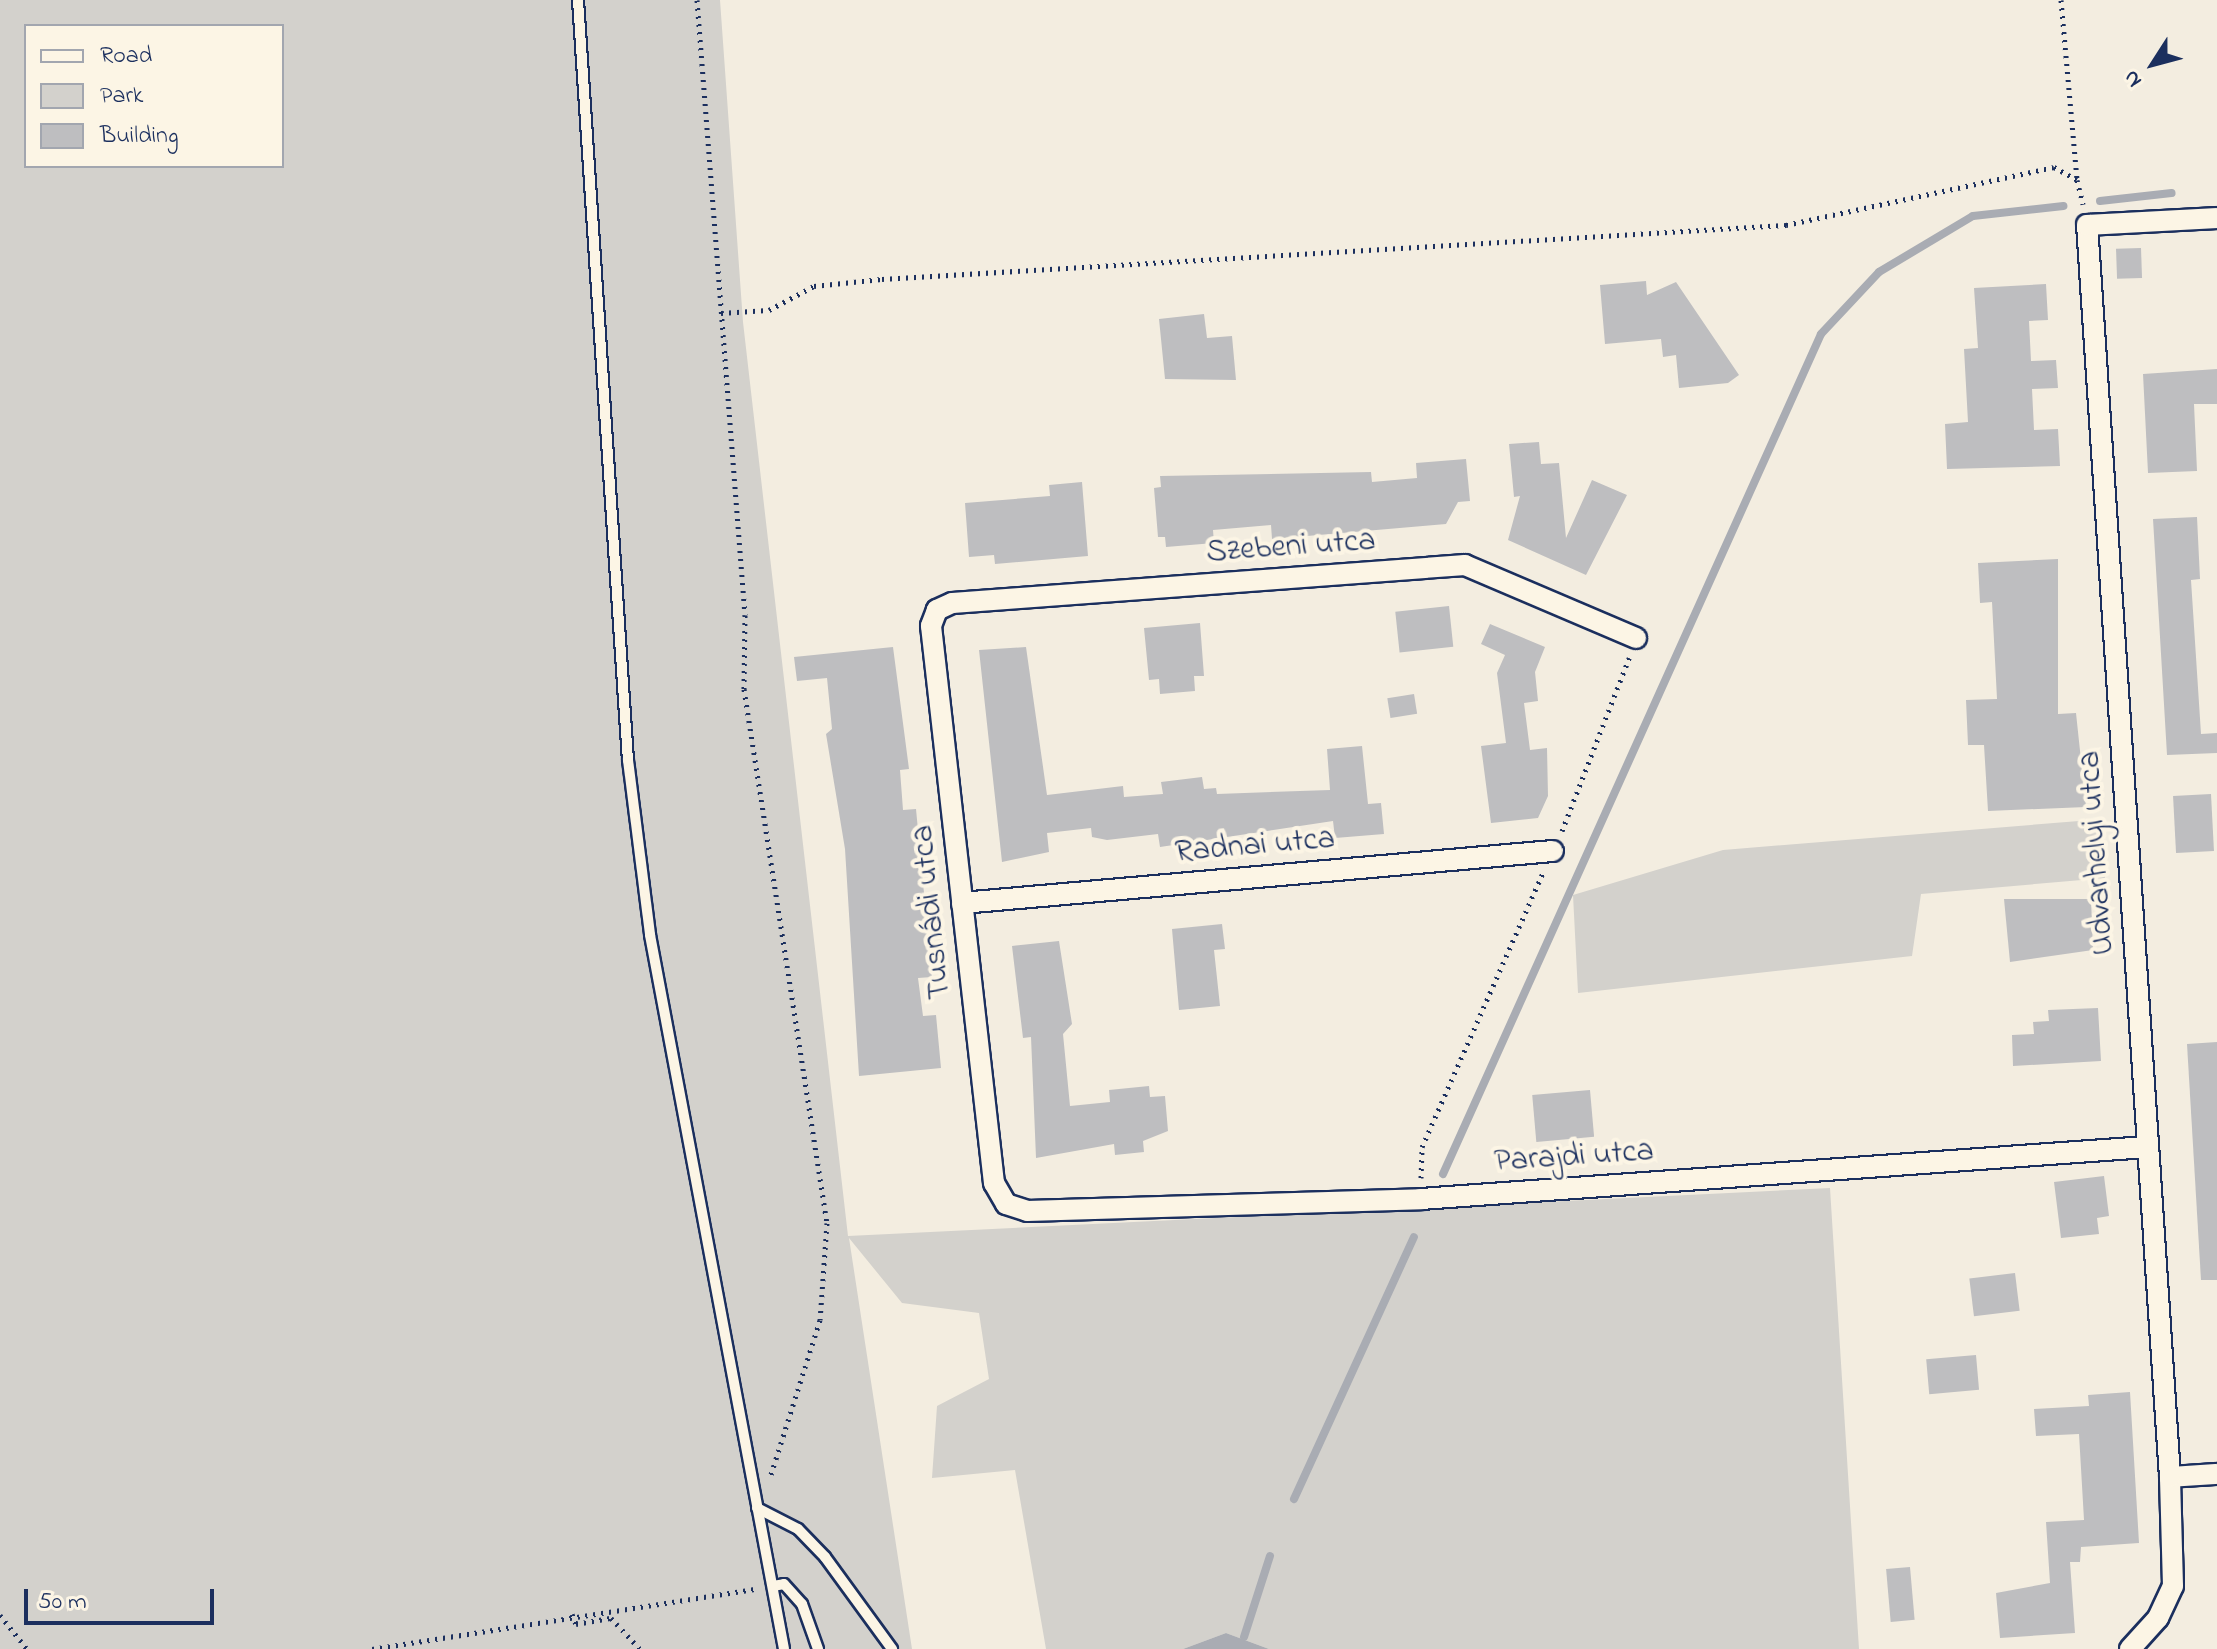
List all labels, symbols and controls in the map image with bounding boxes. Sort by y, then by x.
legend [24,24,284,168]
north arrow [2113,24,2193,104]
text: Road [100,39,152,74]
text: N [2116,63,2151,94]
text: Park [100,79,143,114]
text: Building [100,119,179,154]
street label: Szebeni utca [1205,523,1377,573]
street label: Udvarhelyi utca [2072,750,2124,956]
street label: Radnai utca [1174,821,1336,873]
street label: Tusnádi utca [905,823,961,1001]
street label: Parajdi utca [1493,1133,1655,1183]
scale bar [28,1573,218,1623]
text: 50 m [38,1585,87,1620]

